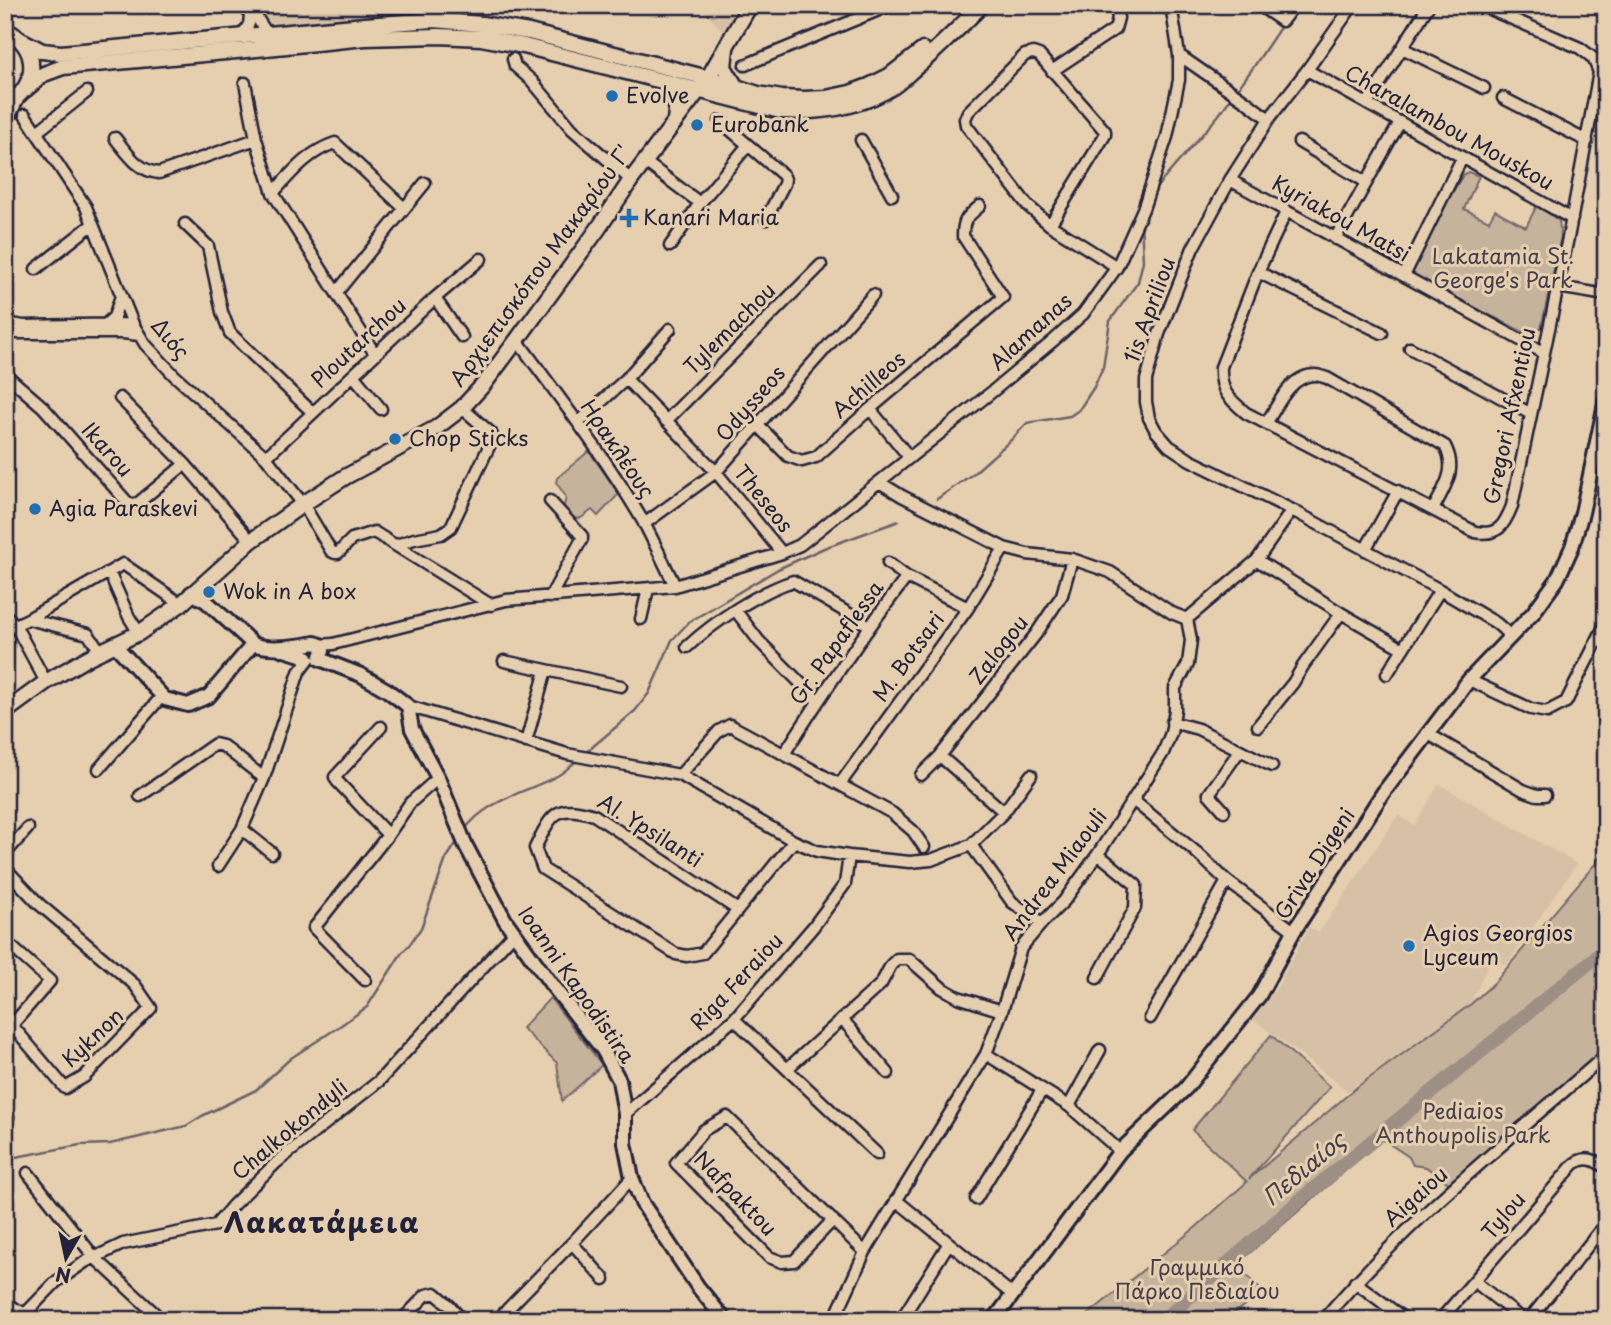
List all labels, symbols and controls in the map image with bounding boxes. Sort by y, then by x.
street label: Charalambou Mouskou [1340,55,1560,197]
place label: Evolve [626,78,689,110]
marker: Evolve [604,88,620,104]
place label: Eurobank [711,107,809,139]
marker: Eurobank [689,117,705,133]
street label: Αρχιεπισκόπου Μακαρίου Γ' [441,137,638,392]
street label: Kyriakou Matsi [1267,166,1417,269]
place label: Kanari Maria [643,200,779,232]
marker: Kanari Maria [621,210,637,226]
park label: Lakatamia St. George's Park [1432,239,1574,295]
street label: 1is Apriliou [1114,252,1182,367]
street label: Tylemachou [675,274,782,381]
street label: Alamanas [981,284,1078,377]
street label: Ploutarchou [303,289,412,394]
street label: Διός [145,310,198,365]
street label: Gregori Afxentiou [1474,324,1542,507]
street label: Achilleos [824,342,912,425]
street label: Odysseos [707,357,792,448]
street label: Ηρακλέους [574,392,664,504]
street label: Ikarou [75,414,142,483]
place label: Chop Sticks [409,421,528,453]
marker: Chop Sticks [387,431,403,447]
street label: Theseos [727,457,802,539]
place label: Agia Paraskevi [49,491,198,523]
marker: Agia Paraskevi [27,501,43,517]
street label: Gr. Papaflessa [781,573,890,711]
place label: Wok in A box [223,574,356,606]
marker: Wok in A box [201,584,217,600]
street label: M. Botsari [864,604,951,708]
street label: Zalogou [960,607,1035,690]
street label: Al. Ypsilanti [592,784,710,874]
street label: Andrea Miaouli [993,801,1114,946]
street label: Griva Digeni [1265,801,1361,925]
street label: Ioanni Kapodistira [511,899,644,1070]
place label: Agios Georgios Lyceum [1423,916,1573,972]
street label: Riga Feraiou [682,924,789,1037]
marker: Agios Georgios Lyceum [1401,938,1417,954]
street label: Kyknon [53,999,130,1074]
street label: Chalkokondyli [224,1070,354,1187]
park label: Pediaios Anthoupolis Park [1375,1094,1551,1150]
water label: Πεδιαίος [1254,1121,1354,1213]
street label: Nafpaktou [688,1143,785,1242]
street label: Aigaiou [1375,1158,1454,1233]
street label: Tylou [1473,1184,1532,1246]
district label: Λακατάμεια [224,1200,420,1243]
north arrow [32,1224,102,1294]
park label: Γραμμικό Πάρκο Πεδιαίου [1114,1250,1280,1306]
text: N [54,1261,73,1291]

